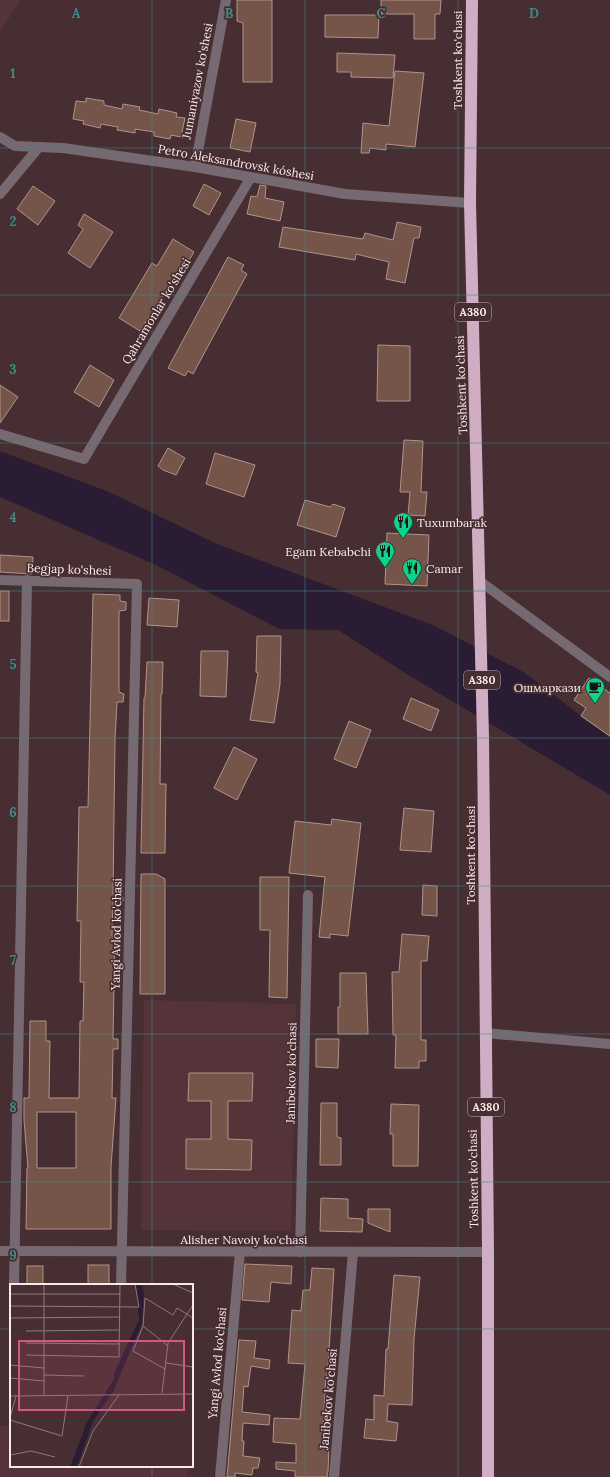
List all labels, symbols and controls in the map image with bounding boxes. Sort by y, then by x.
text: A [72,5,81,22]
text: B [225,5,234,22]
text: C [377,5,386,22]
text: D [529,5,539,22]
street label: Toshkent ko'chasi [450,11,465,109]
street label: Jumaniyazov ko'shesi [178,22,216,141]
text: 1 [10,65,16,82]
street label: Petro Aleksandrovsk kóshesi [157,141,315,183]
text: 2 [10,213,17,230]
street label: Qahramonlar ko'shesi [118,255,194,367]
road number: A380 [455,303,491,321]
street label: Toshkent ko'chasi [452,335,470,435]
text: 3 [9,361,17,378]
text: 4 [9,509,17,526]
restaurant icon: Tuxumbarak [392,511,414,539]
place label: Tuxumbarak [417,515,487,530]
restaurant icon: Egam Kebabchi [374,540,396,568]
place label: Egam Kebabchi [285,544,371,559]
restaurant icon: Camar [401,557,423,585]
street label: Begjap ko'shesi [26,560,112,578]
place label: Camar [426,561,464,576]
text: 5 [9,656,17,673]
road number: A380 [464,671,500,689]
cafe icon: Ошмаркази [584,676,606,704]
place label: Ошмаркази [514,680,581,695]
text: 6 [9,804,17,821]
street label: Toshkent ko'chasi [463,806,478,904]
street label: Yangi Avlod ko'chasi [108,878,124,991]
text: 7 [10,952,16,969]
street label: Janibekov ko'chasi [283,1022,299,1125]
road number: A380 [468,1098,504,1116]
text: 8 [9,1099,17,1116]
street label: Toshkent ko'chasi [465,1129,481,1229]
street label: Alisher Navoiy ko'chasi [180,1232,307,1247]
text: 9 [9,1247,17,1264]
inset map [10,1284,193,1467]
street label: Yangi Avlod ko'chasi [205,1306,229,1420]
street label: Janibekov ko'chasi [316,1348,340,1451]

